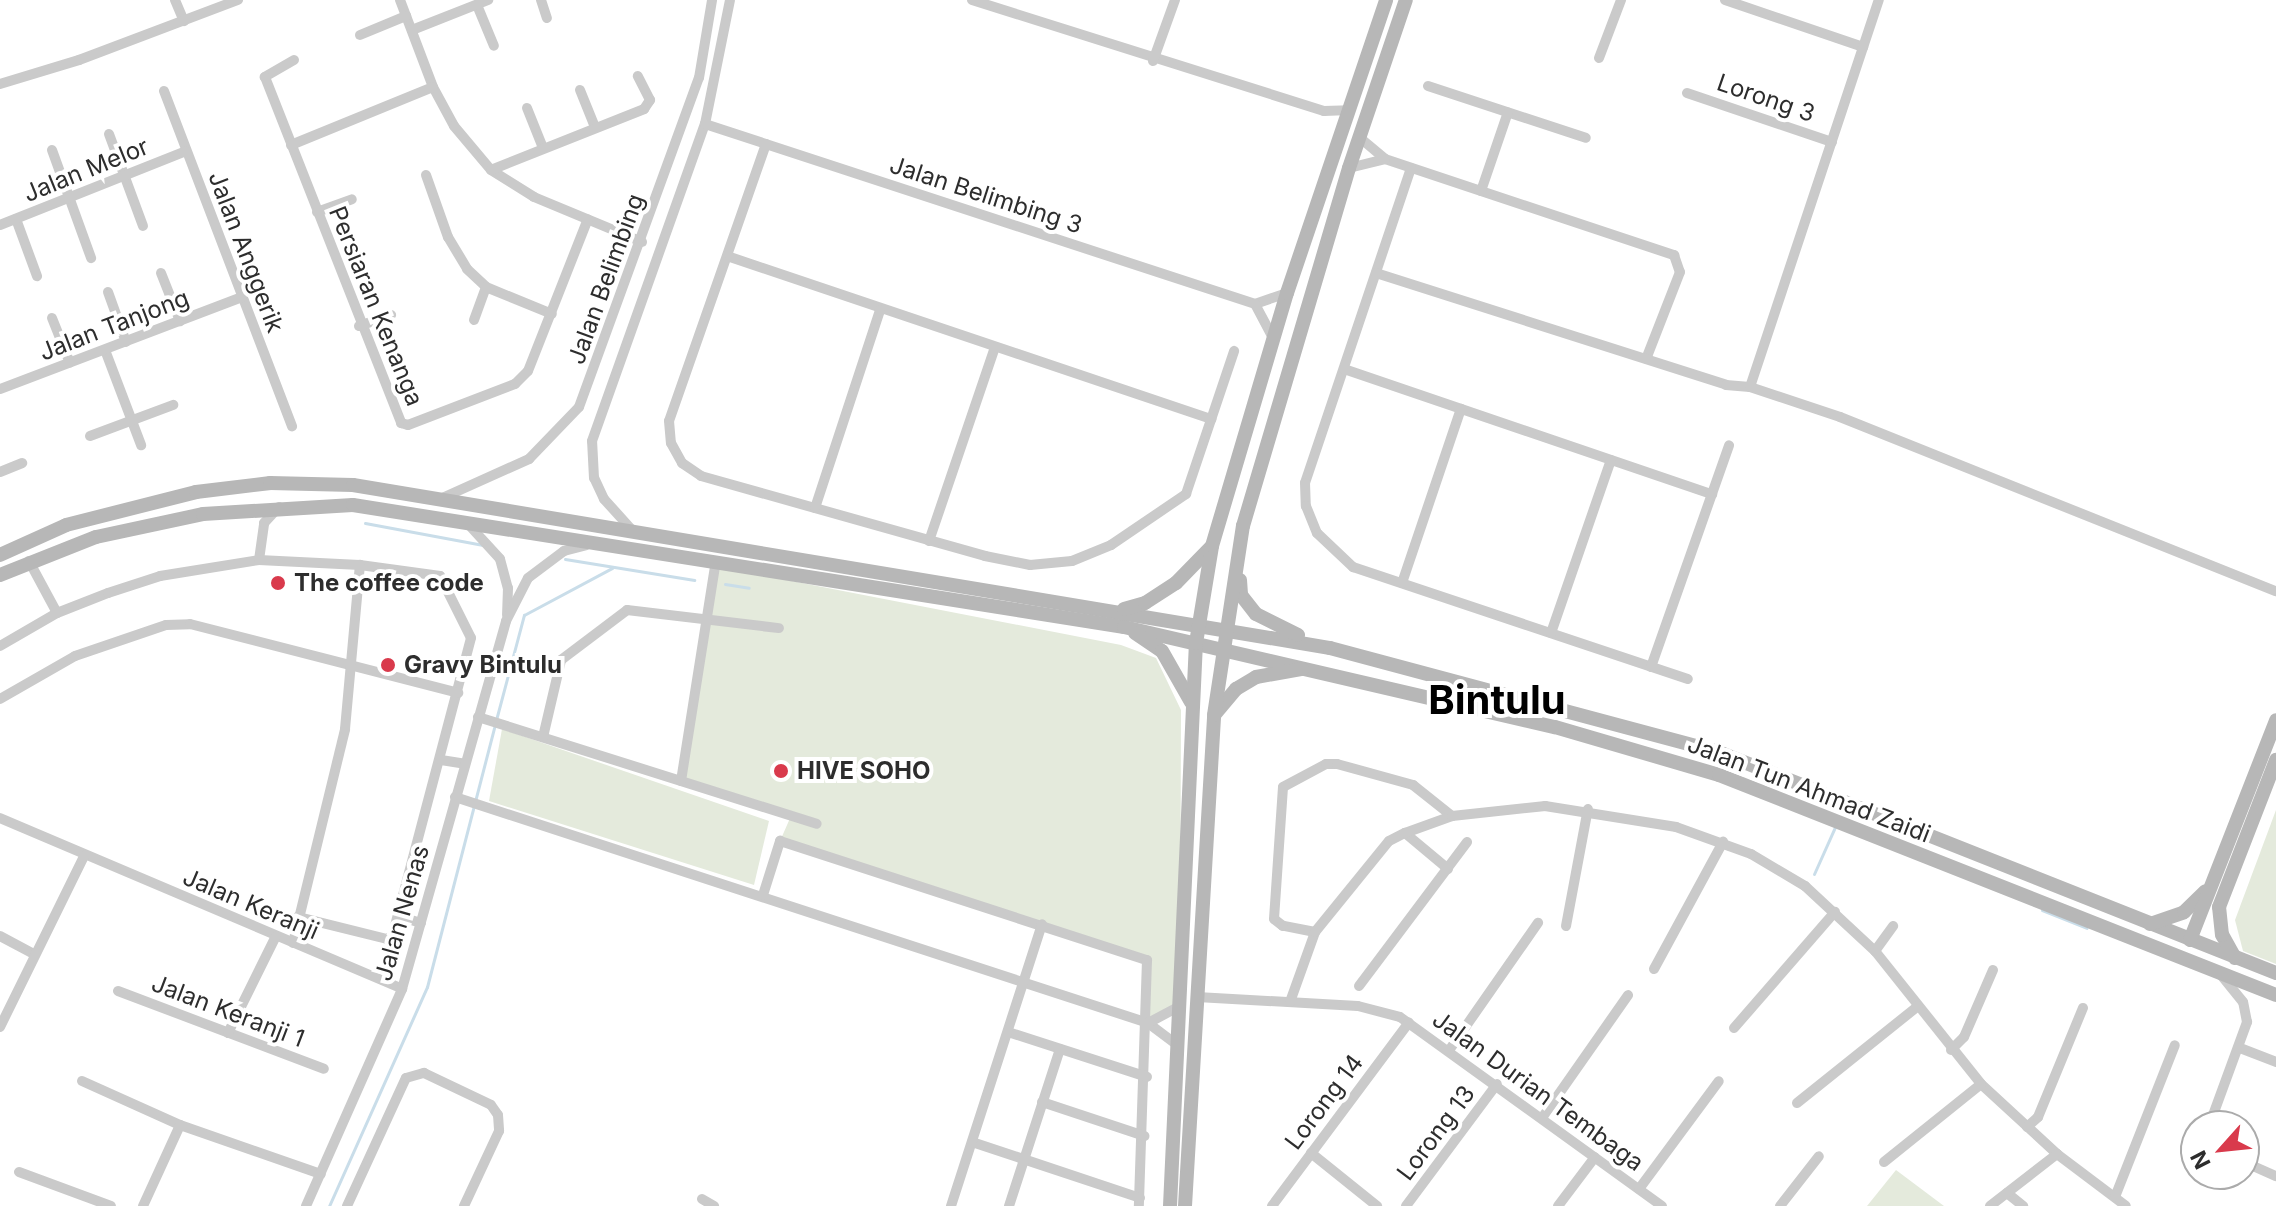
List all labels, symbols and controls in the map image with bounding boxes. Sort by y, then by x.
street label: Lorong 3 [1713,68,1819,128]
street label: Jalan Melor [19,132,153,208]
street label: Jalan Belimbing 3 [886,150,1086,240]
street label: Jalan Anggerik [202,168,290,336]
street label: Jalan Belimbing [562,190,650,368]
street label: Persiaran Kenanga [323,202,429,410]
street label: Jalan Tanjong [35,283,193,367]
place label: The coffee code [294,569,484,597]
marker: The coffee code [269,574,287,592]
place label: Gravy Bintulu [404,651,562,679]
marker: Gravy Bintulu [379,656,397,674]
district label: Bintulu [1428,676,1566,724]
street label: Jalan Tun Ahmad Zaidi [1683,729,1935,849]
place label: HIVE SOHO [797,757,930,785]
marker: HIVE SOHO [772,762,790,780]
street label: Jalan Nenas [369,842,435,984]
street label: Jalan Keranji [179,862,323,946]
street label: Jalan Keranji 1 [148,969,308,1053]
street label: Jalan Durian Tembaga [1427,1005,1649,1177]
street label: Lorong 14 [1279,1049,1369,1155]
street label: Lorong 13 [1391,1080,1481,1186]
north arrow [2180,1110,2260,1190]
text: N [2185,1147,2216,1173]

